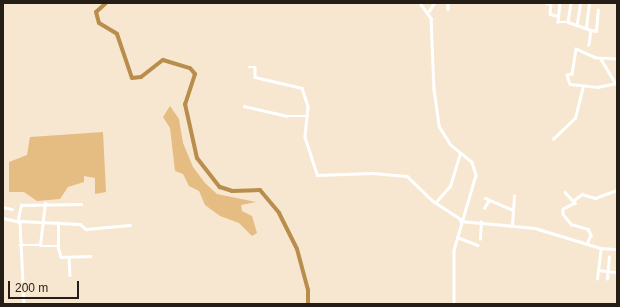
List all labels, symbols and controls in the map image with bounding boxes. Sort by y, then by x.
scale bar [10,273,81,299]
text: 200 m [15,281,48,295]

